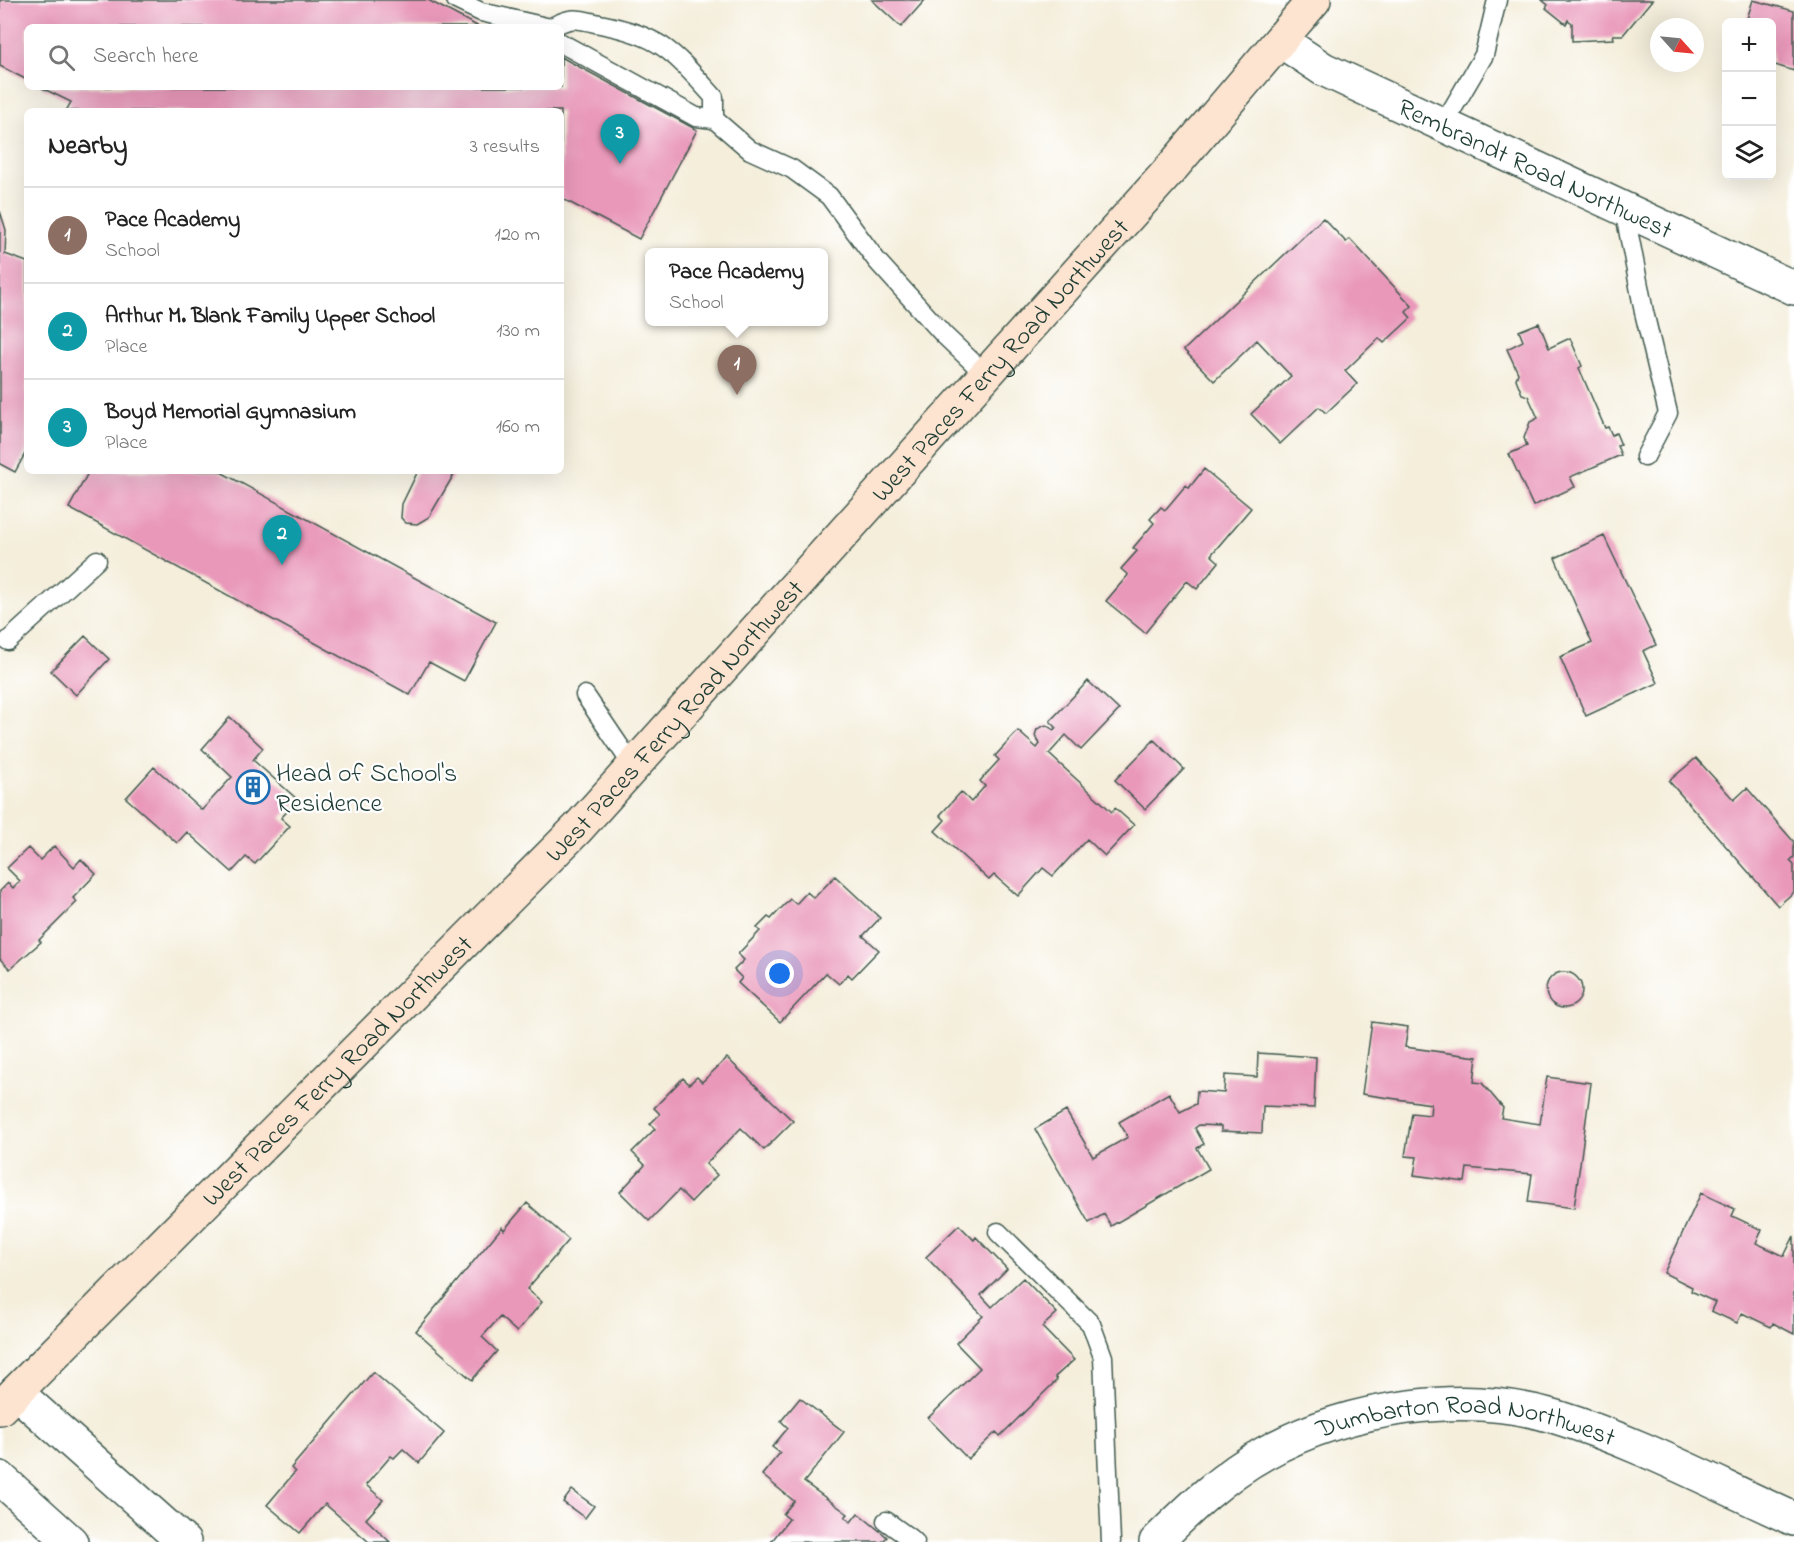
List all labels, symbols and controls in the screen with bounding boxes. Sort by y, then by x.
north arrow [1650,18,1704,72]
map controls [1722,18,1776,180]
button: + [1722,18,1776,72]
search box [24,24,564,90]
icon: search [45,41,78,74]
text: Search here [93,41,198,73]
button: − [1722,72,1776,126]
street label: Rembrandt Road Northwest [1391,90,1678,251]
pin: 3 [600,114,640,164]
button: layers [1722,126,1776,180]
text: Nearby [48,128,127,166]
text: 3 results [470,133,540,162]
text: Pace Academy [105,205,240,237]
street label: West Paces Ferry Road Northwest [864,211,1140,512]
text: 1 [64,221,71,250]
text: 120 m [495,221,540,250]
text: School [105,237,160,266]
popup [645,248,828,326]
text: Pace Academy [669,257,804,289]
text: School [669,289,724,318]
text: Arthur M. Blank Family Upper School [105,301,435,333]
text: 2 [63,317,72,346]
text: 130 m [496,317,540,346]
text: Place [105,333,147,362]
pin: 1 [718,346,756,395]
text: Boyd Memorial Gymnasium [105,397,356,429]
text: 3 [63,413,72,442]
text: 160 m [496,413,540,442]
text: Place [105,429,147,458]
pin: 2 [262,516,302,565]
street label: West Paces Ferry Road Northwest [538,572,815,873]
place label: Head of School's Residence [276,756,457,824]
building icon: Head of School's Residence [235,769,271,805]
street label: West Paces Ferry Road Northwest [195,927,483,1217]
your location [765,959,794,988]
street label: Dumbarton Road Northwest [1311,1388,1621,1458]

